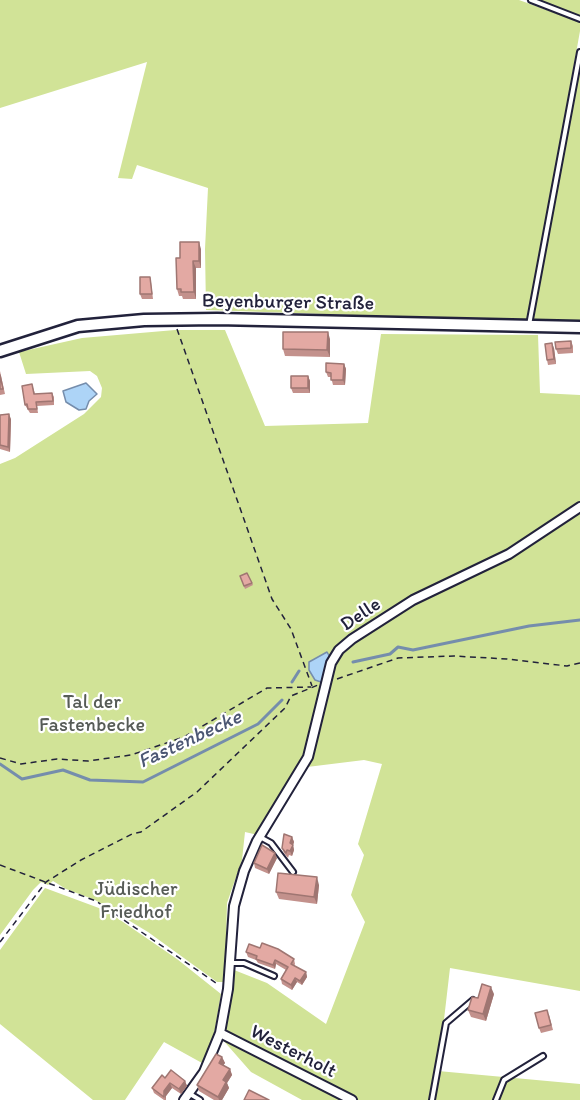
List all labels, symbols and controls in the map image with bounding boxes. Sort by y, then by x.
street label: Beyenburger Straße [202,289,374,317]
street label: Delle [336,593,386,637]
park label: Tal der Fastenbecke [39,691,145,738]
water label: Fastenbecke [134,705,246,775]
park label: Jüdischer Friedhof [95,878,177,925]
street label: Westerholt [246,1020,340,1084]

